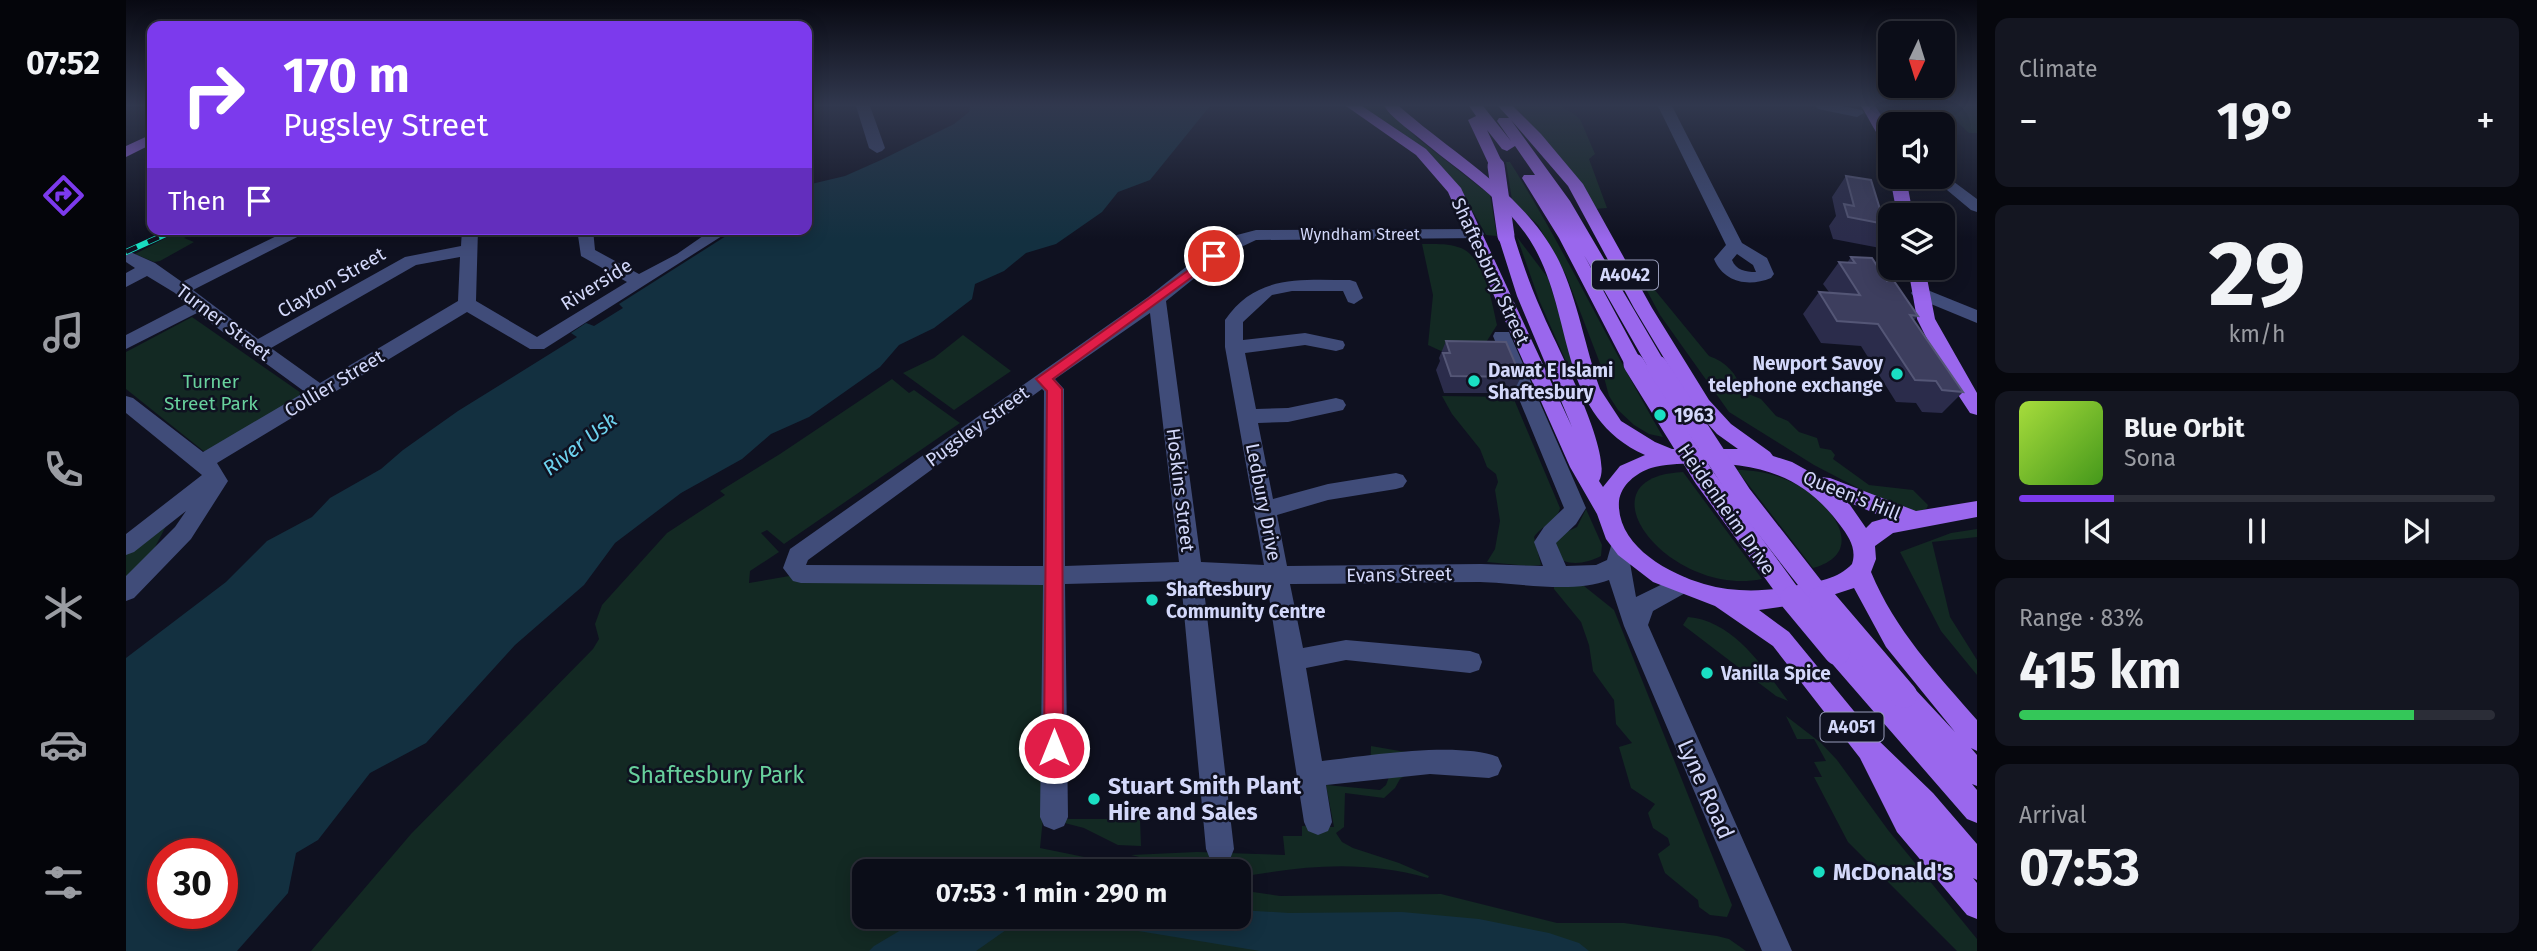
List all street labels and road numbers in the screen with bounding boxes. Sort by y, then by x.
street label: Shaftesbury Street [1446,194,1535,349]
street label: Wyndham Street [1300,225,1420,244]
street label: Clayton Street [273,242,389,323]
street label: Riverside [556,254,636,315]
road number: A4042 [1592,260,1658,290]
street label: Turner Street [172,279,276,366]
street label: Collier Street [280,345,388,422]
street label: Pugsley Street [921,381,1033,472]
street label: Hoskins Street [1161,427,1200,553]
street label: Heidenheim Drive [1673,440,1780,579]
street label: Ledbury Drive [1241,441,1286,563]
street label: Queen's Hill [1800,465,1904,526]
street label: Evans Street [1346,562,1452,587]
road number: A4051 [1820,712,1884,742]
street label: Lyne Road [1672,735,1740,843]

